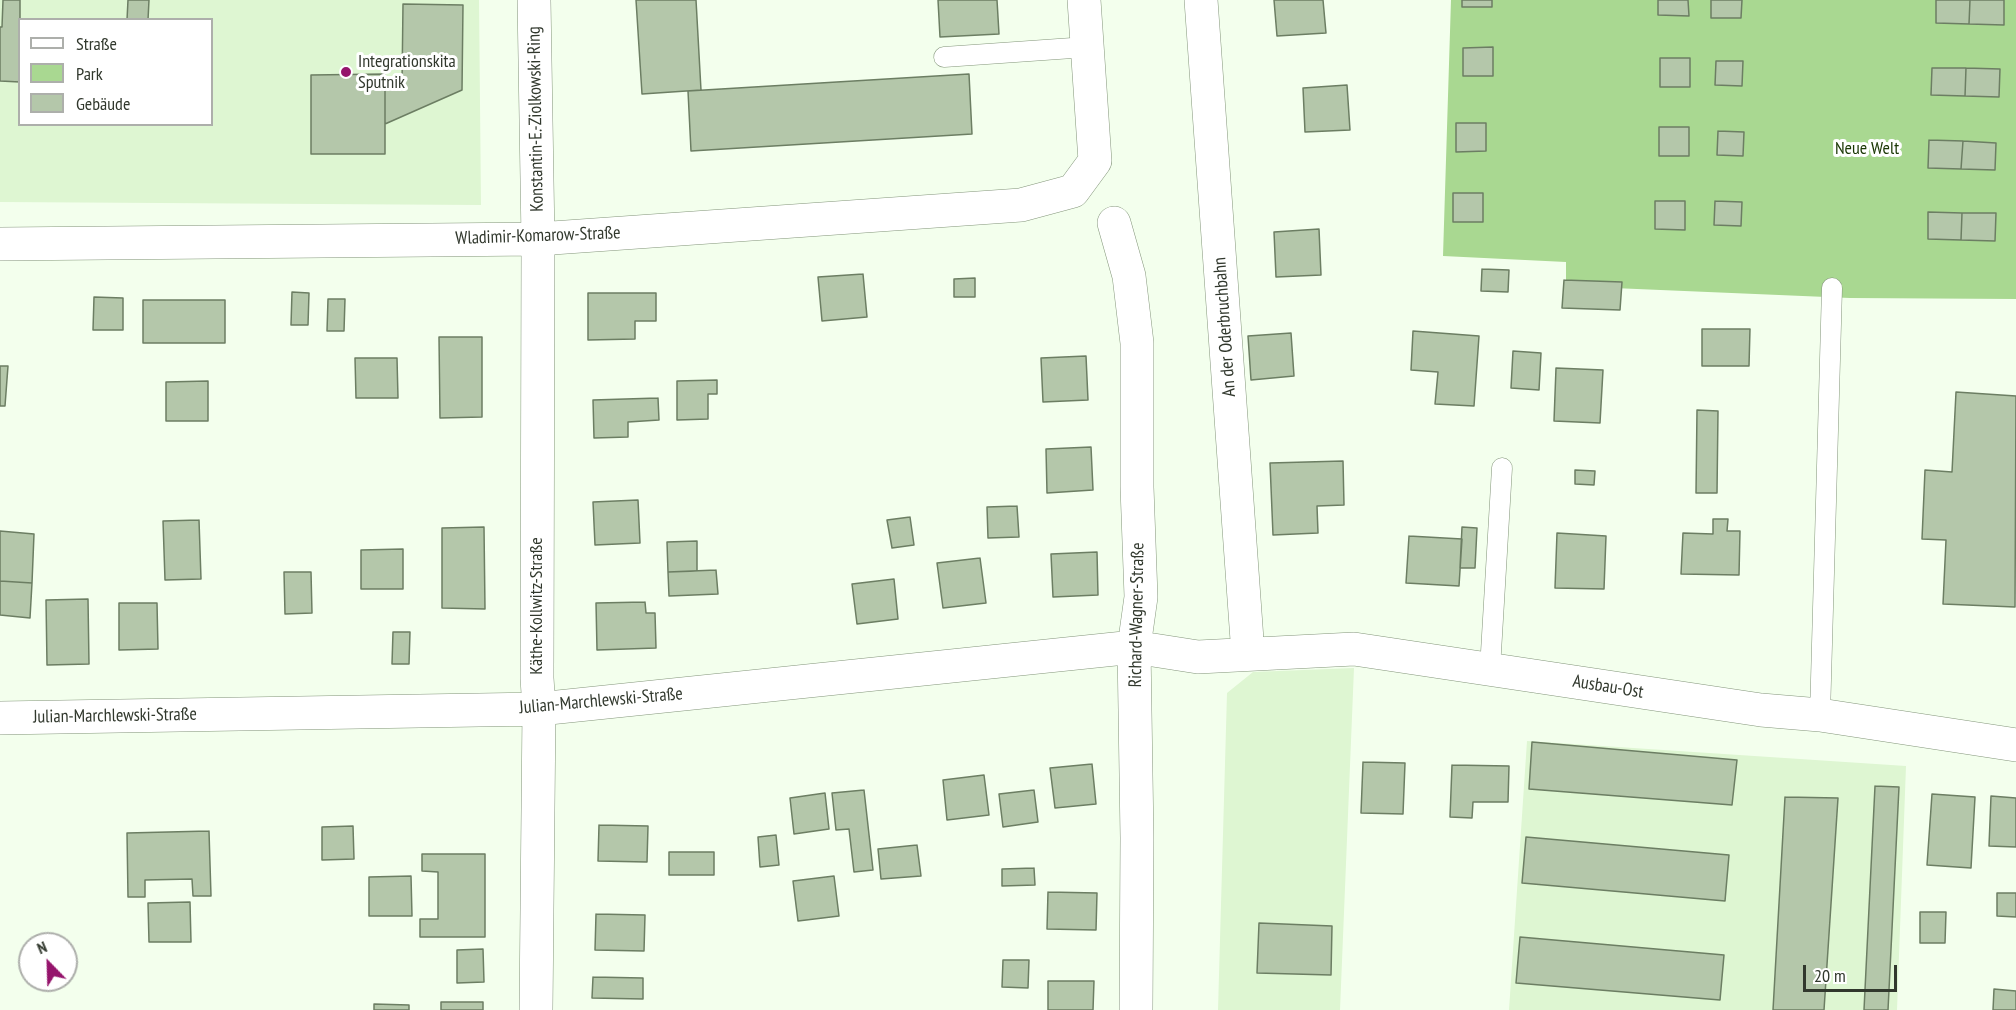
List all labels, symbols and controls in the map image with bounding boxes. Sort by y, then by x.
legend [18,18,213,126]
street label: Konstantin-E.-Ziolkowski-Ring [524,26,548,212]
text: Straße [76,32,117,55]
place label: Integrationskita Sputnik [358,51,456,94]
text: Park [76,62,103,85]
marker: Integrationskita Sputnik [339,65,353,79]
text: Gebäude [76,92,130,115]
park label: Neue Welt [1835,138,1899,160]
street label: Wladimir-Komarow-Straße [455,222,621,250]
street label: An der Oderbruchbahn [1209,256,1241,398]
street label: Käthe-Kollwitz-Straße [526,537,548,675]
street label: Richard-Wagner-Straße [1125,542,1149,688]
street label: Ausbau-Ost [1571,671,1645,703]
street label: Julian-Marchlewski-Straße [518,683,684,719]
street label: Julian-Marchlewski-Straße [33,704,197,728]
north arrow [18,932,78,992]
text: N [34,936,50,958]
scale bar [1806,953,1900,991]
text: 20 m [1814,964,1846,987]

